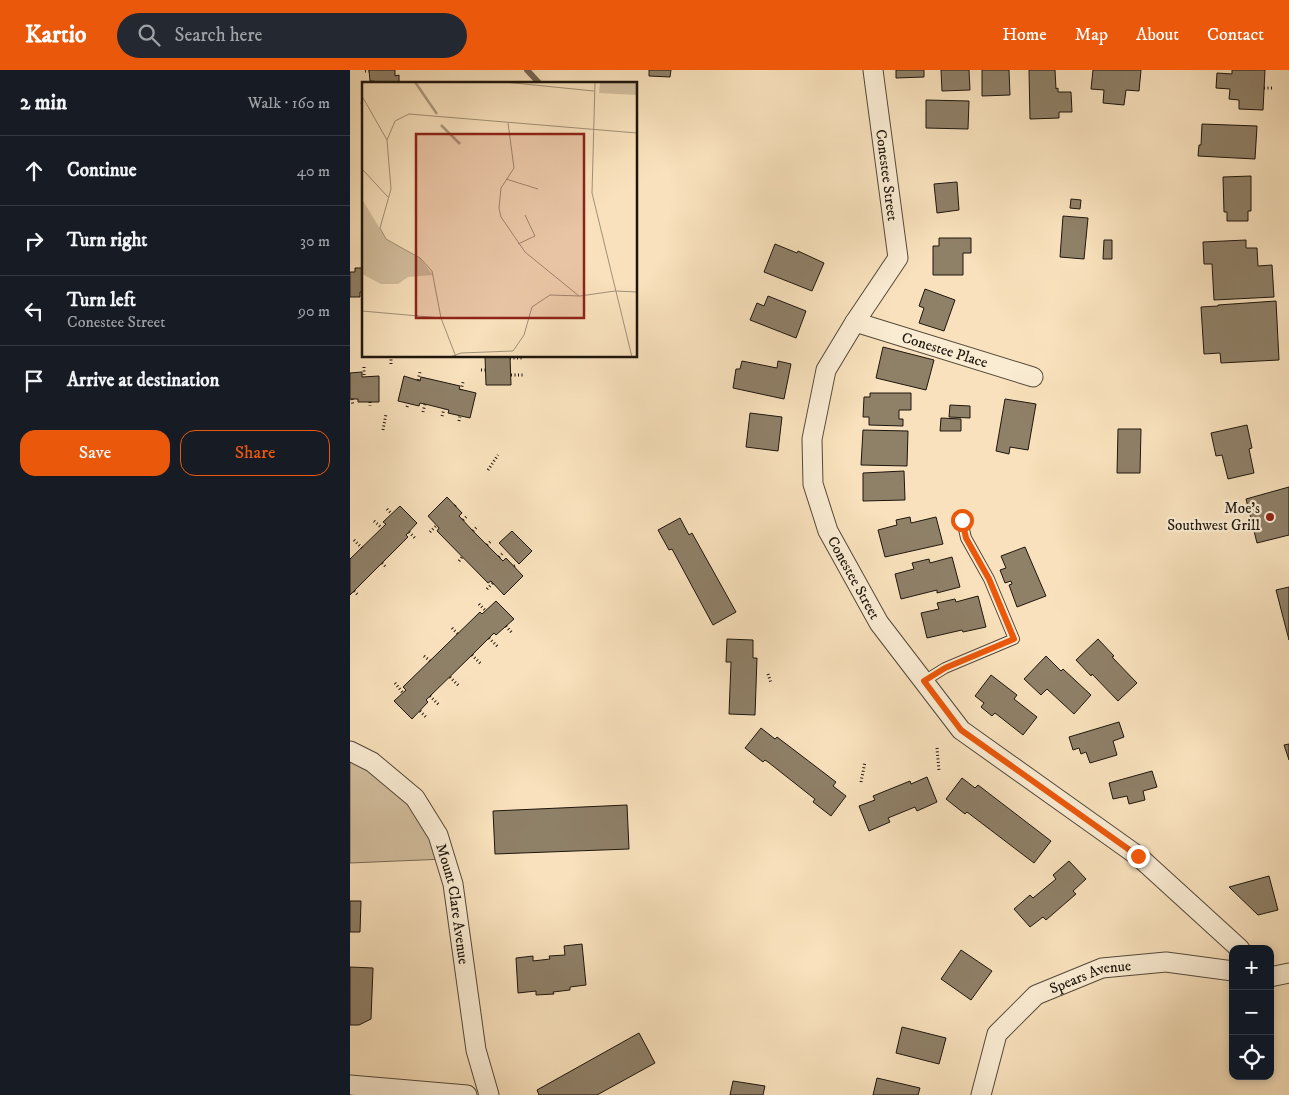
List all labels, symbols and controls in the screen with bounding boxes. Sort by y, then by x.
search box [117,13,467,58]
text: Kartio [25,20,87,50]
icon: search [135,21,163,49]
text: Search here [175,24,262,47]
text: Home [1002,24,1047,46]
text: Map [1075,24,1108,46]
text: About [1136,24,1179,46]
text: Contact [1207,24,1264,46]
inset map [362,82,638,358]
text: 2 min [20,90,67,116]
text: Walk · 160 m [248,93,330,113]
street label: Conestee Street [871,128,902,222]
icon: ahead [20,157,48,185]
text: Continue [67,159,137,182]
text: 40 m [297,161,330,181]
icon: right [20,227,48,255]
text: Turn right [67,229,147,252]
text: 30 m [300,231,330,251]
text: Turn left [67,289,136,312]
icon: left [20,297,48,325]
text: 90 m [298,301,330,321]
text: Conestee Street [67,312,165,332]
street label: Conestee Place [899,328,990,372]
icon: arrive [20,367,48,395]
text: Arrive at destination [67,369,219,392]
button: Save [20,430,170,476]
button: Share [180,430,330,476]
place label: Moe's Southwest Grill [1167,499,1260,535]
route start [951,509,974,532]
marker: Moe's Southwest Grill [1264,511,1276,523]
street label: Conestee Street [823,533,884,623]
street label: Mount Clare Avenue [431,841,473,966]
route end [1127,845,1150,868]
map controls [1229,945,1274,1080]
button: + [1229,945,1274,990]
street label: Spears Avenue [1047,956,1132,998]
button: − [1229,990,1274,1035]
button: locate [1229,1035,1274,1080]

